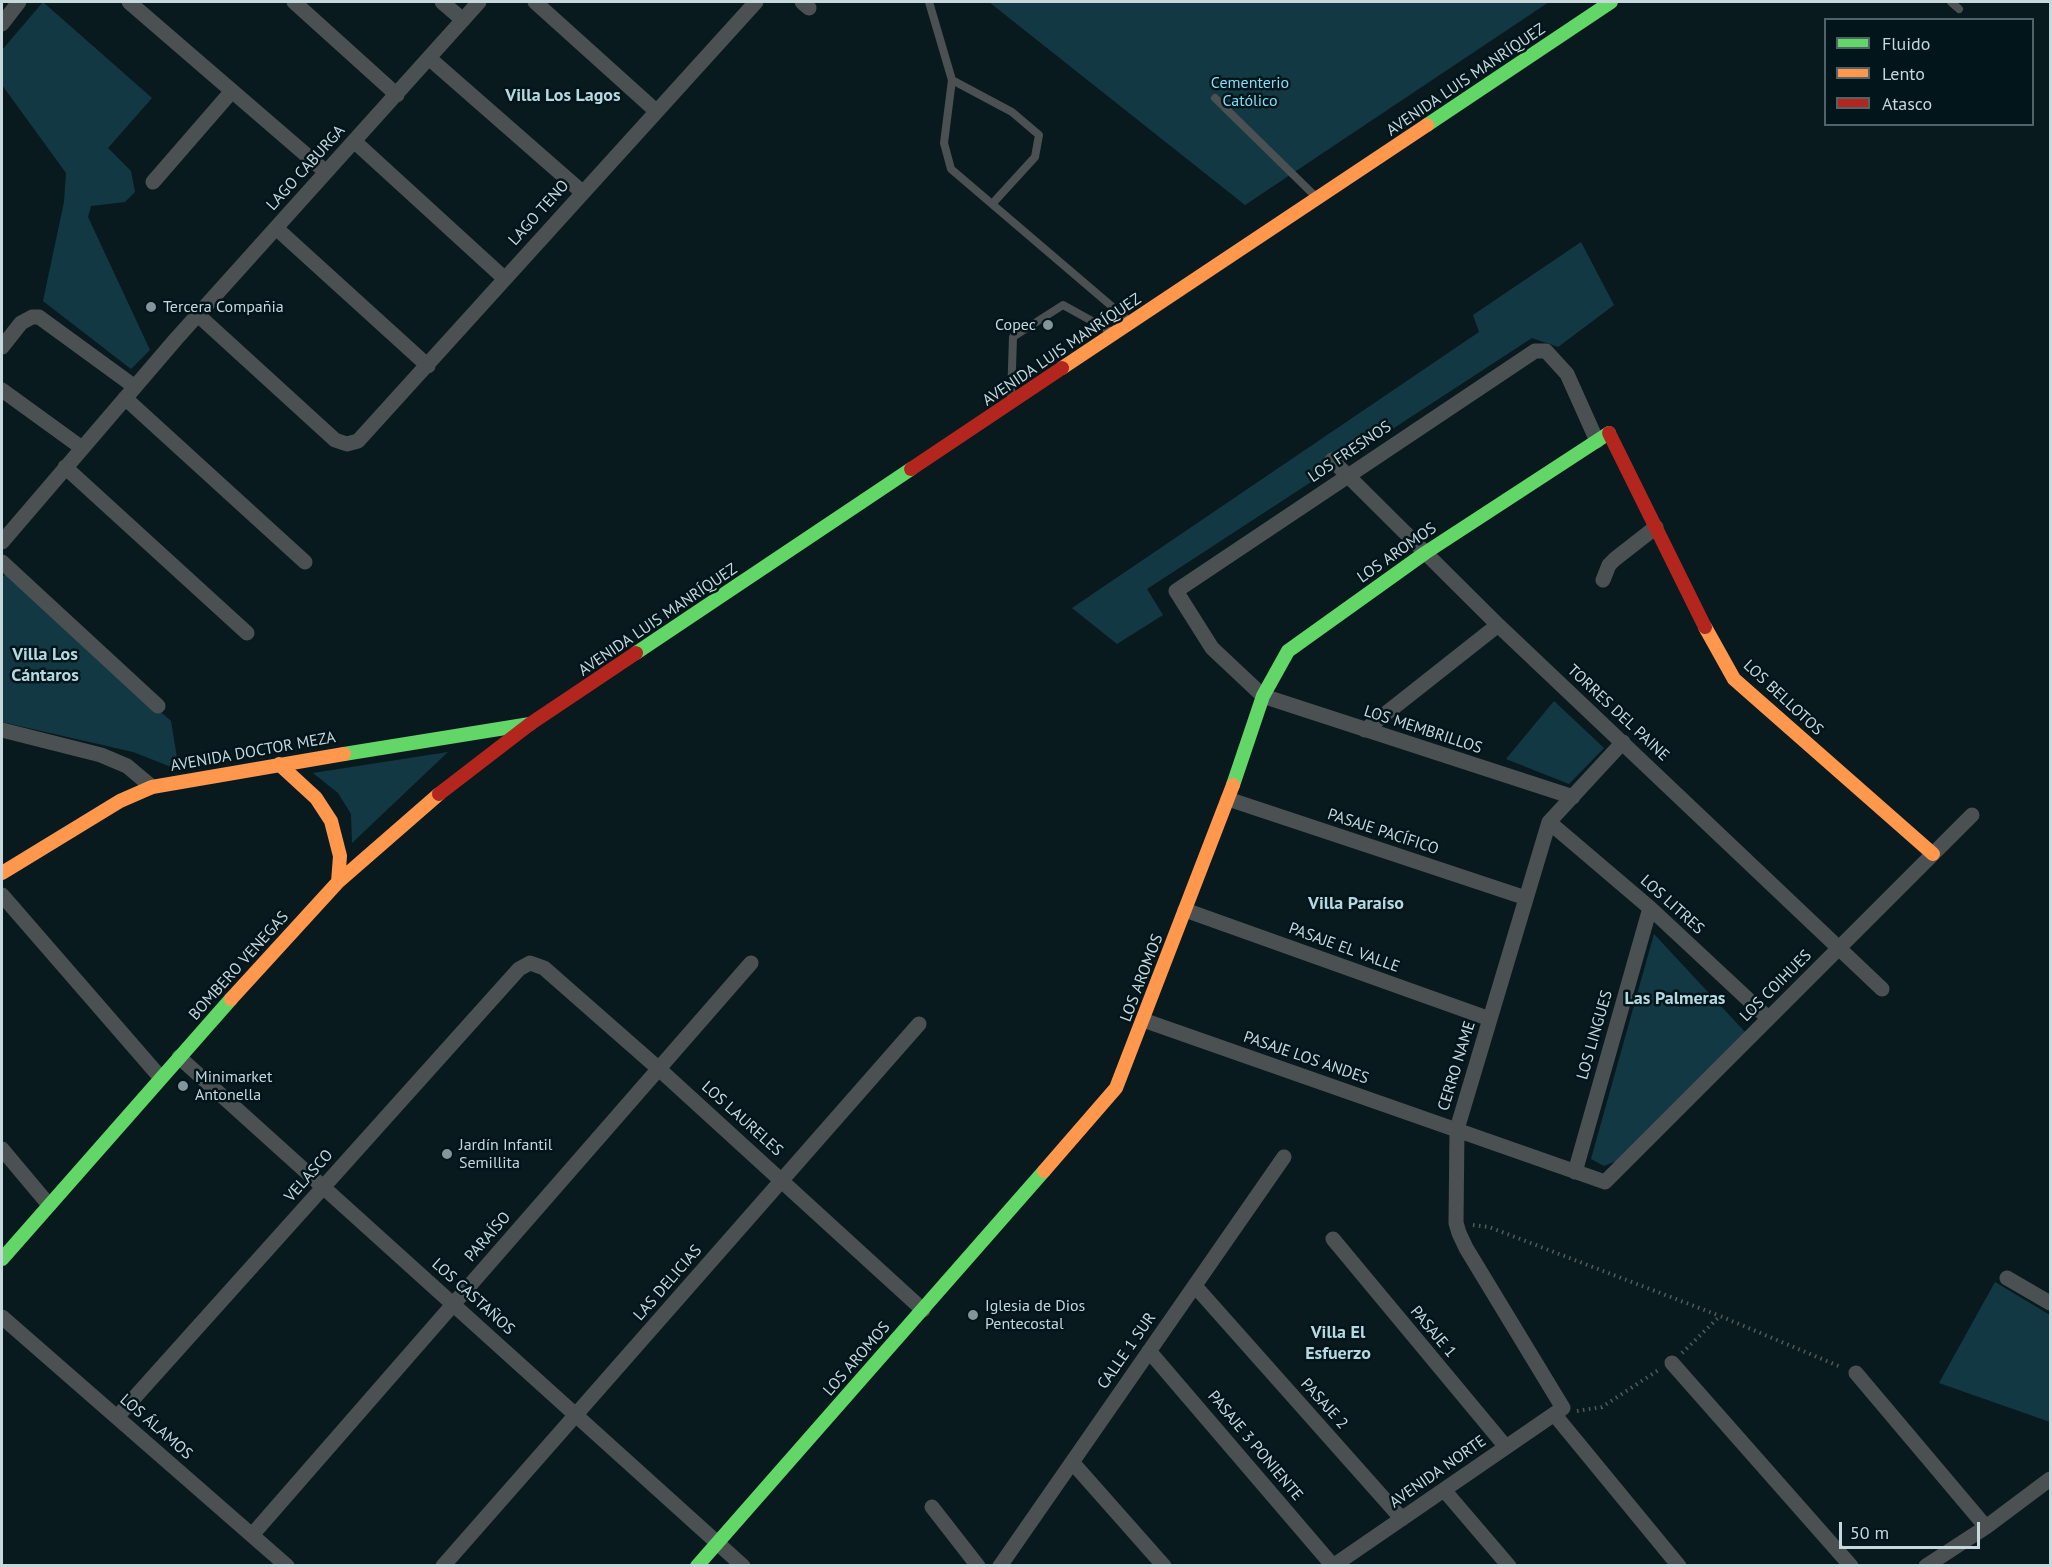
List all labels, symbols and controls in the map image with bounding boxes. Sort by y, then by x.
legend [1824,18,2034,126]
street label: AVENIDA LUIS MANRÍQUEZ [1383,20,1549,140]
text: Fluido [1882,32,1930,55]
text: Lento [1882,62,1925,85]
park label: Cementerio Católico [1211,73,1289,111]
district label: Villa Los Lagos [505,85,621,107]
text: Atasco [1882,92,1932,115]
street label: LAGO CABURGA [263,121,349,215]
street label: LAGO TENO [505,176,573,250]
street label: AVENIDA LUIS MANRÍQUEZ [979,290,1145,410]
place label: Tercera Compañia [163,297,284,317]
marker: Tercera Compañia [144,300,158,314]
place label: Copec [995,315,1036,335]
marker: Copec [1041,318,1055,332]
street label: LOS FRESNOS [1305,417,1395,487]
street label: LOS AROMOS [1354,519,1440,587]
street label: AVENIDA LUIS MANRÍQUEZ [575,560,741,680]
district label: Villa Los Cántaros [11,644,79,686]
street label: LOS BELLOTOS [1739,656,1827,740]
street label: TORRES DEL PAINE [1563,661,1673,765]
street label: LOS MEMBRILLOS [1361,702,1485,758]
street label: AVENIDA DOCTOR MEZA [169,728,337,776]
street label: PASAJE PACÍFICO [1325,805,1441,859]
street label: LOS LITRES [1636,871,1708,939]
district label: Villa Paraíso [1308,893,1404,915]
street label: BOMBERO VENEGAS [185,908,293,1024]
street label: PASAJE EL VALLE [1286,919,1402,977]
street label: LOS AROMOS [1117,932,1167,1024]
street label: LOS COIHUES [1736,946,1816,1026]
street label: LOS LINGUES [1573,988,1617,1082]
district label: Las Palmeras [1625,988,1725,1010]
street label: CERRO NAME [1434,1019,1480,1113]
street label: PASAJE LOS ANDES [1241,1028,1371,1088]
place label: Minimarket Antonella [195,1067,272,1105]
street label: LOS LAURELES [697,1078,787,1160]
marker: Minimarket Antonella [176,1079,190,1093]
place label: Jardín Infantil Semillita [459,1135,553,1173]
street label: VELASCO [281,1146,337,1206]
marker: Jardín Infantil Semillita [440,1147,454,1161]
street label: PARAÍSO [461,1208,515,1266]
street label: LAS DELICIAS [630,1241,706,1325]
street label: LOS CASTAÑOS [428,1255,518,1339]
place label: Iglesia de Dios Pentecostal [985,1296,1085,1334]
street label: PASAJE 1 [1406,1302,1460,1362]
marker: Iglesia de Dios Pentecostal [966,1308,980,1322]
street label: CALLE 1 SUR [1094,1309,1160,1393]
street label: LOS AROMOS [820,1318,894,1400]
district label: Villa El Esfuerzo [1305,1322,1371,1364]
street label: PASAJE 2 [1296,1375,1352,1433]
street label: PASAJE 3 PONIENTE [1203,1387,1307,1505]
street label: LOS ÁLAMOS [116,1390,196,1464]
street label: AVENIDA NORTE [1386,1432,1490,1512]
scale bar [1842,1510,1983,1548]
text: 50 m [1850,1521,1889,1544]

